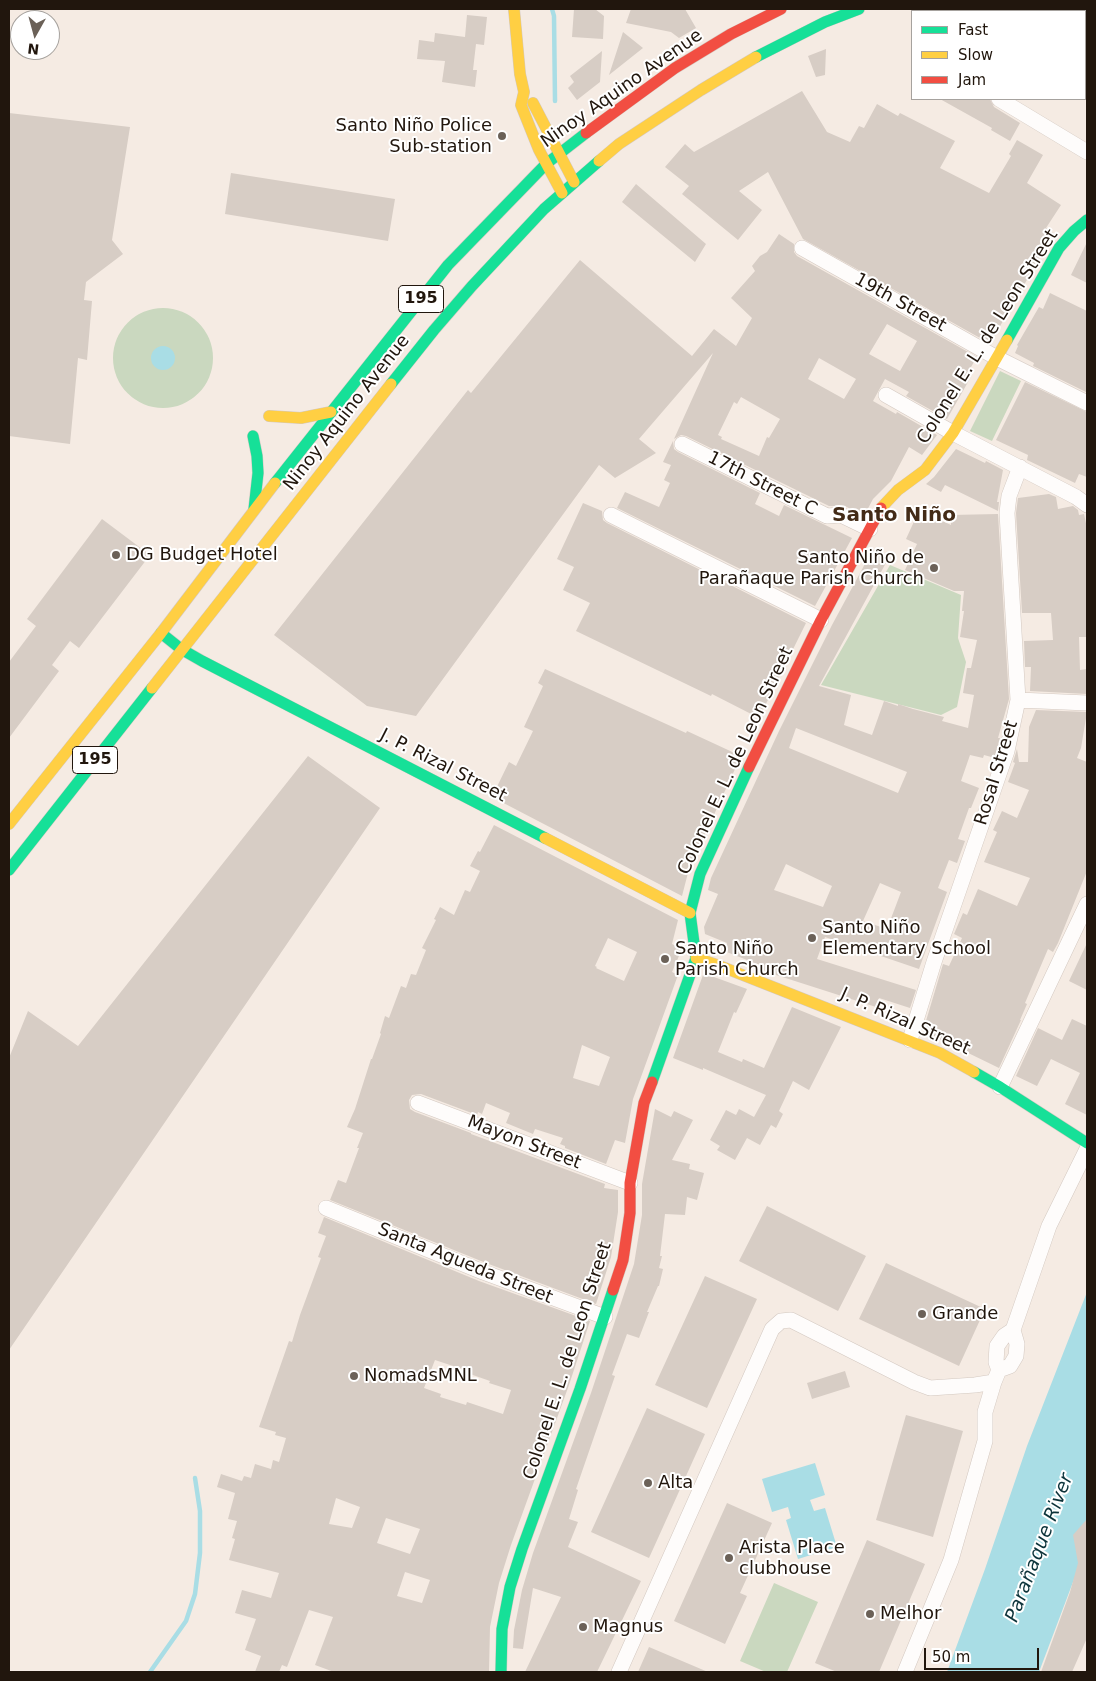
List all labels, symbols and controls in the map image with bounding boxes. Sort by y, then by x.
north arrow [10,10,60,60]
legend [911,10,1086,100]
text: Fast [958,21,988,39]
street label: Ninoy Aquino Avenue [537,25,707,153]
text: N [27,40,40,58]
text: Slow [958,46,993,64]
text: Jam [958,71,986,89]
place label: Santo Niño Police Sub-station [336,115,492,158]
marker: Santo Niño Police Sub-station [496,130,508,142]
street label: Colonel E. L. de Leon Street [913,226,1063,448]
street label: 19th Street [850,269,950,337]
road number: 195 [398,286,444,312]
street label: Ninoy Aquino Avenue [279,331,415,495]
street label: 17th Street C [704,447,820,521]
district label: Santo Niño [832,504,956,528]
place label: DG Budget Hotel [126,544,278,566]
place label: Santo Niño de Parañaque Parish Church [699,547,924,590]
marker: DG Budget Hotel [110,549,122,561]
marker: Santo Niño de Parañaque Parish Church [928,562,940,574]
street label: Colonel E. L. de Leon Street [674,644,798,878]
street label: Rosal Street [971,718,1023,828]
street label: J. P. Rizal Street [376,725,510,807]
road number: 195 [72,746,118,774]
place label: Santo Niño Elementary School [822,917,991,960]
marker: Santo Niño Elementary School [806,932,818,944]
place label: Santo Niño Parish Church [675,938,799,981]
marker: Santo Niño Parish Church [659,953,671,965]
street label: J. P. Rizal Street [837,984,973,1060]
street label: Mayon Street [464,1111,584,1175]
street label: Santa Agueda Street [374,1219,556,1309]
street label: Colonel E. L. de Leon Street [519,1239,617,1483]
place label: Grande [932,1303,998,1325]
marker: Grande [916,1308,928,1320]
place label: NomadsMNL [364,1365,477,1387]
marker: NomadsMNL [348,1370,360,1382]
water label: Parañaque River [1001,1470,1079,1626]
place label: Alta [658,1472,693,1494]
marker: Alta [642,1477,654,1489]
place label: Arista Place clubhouse [739,1537,845,1580]
marker: Arista Place clubhouse [723,1552,735,1564]
place label: Melhor [880,1603,941,1625]
marker: Melhor [864,1608,876,1620]
place label: Magnus [593,1616,663,1638]
marker: Magnus [577,1621,589,1633]
scale bar [926,1638,1041,1670]
text: 50 m [932,1648,970,1666]

